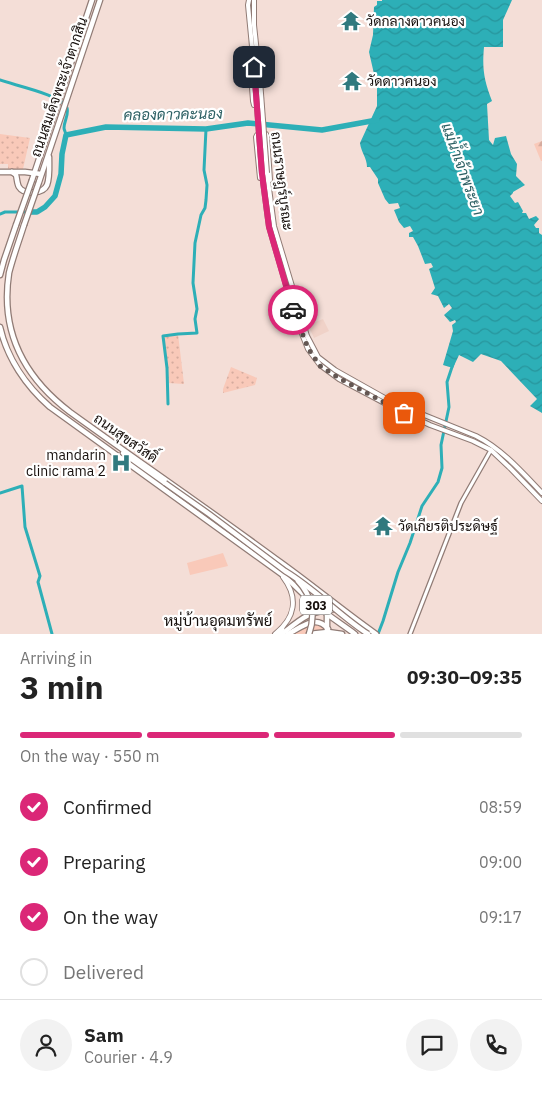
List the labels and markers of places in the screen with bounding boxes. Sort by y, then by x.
temple icon: วัดกลางดาวคนอง [340,10,362,32]
place label: วัดกลางดาวคนอง [366,12,465,30]
pin [233,46,275,88]
temple icon: วัดดาวคนอง [341,70,363,92]
place label: วัดดาวคนอง [367,72,437,90]
pin [383,392,425,434]
place label: mandarin clinic rama 2 [26,446,106,480]
hospital icon: mandarin clinic rama 2 [110,452,132,474]
temple icon: วัดเกียรติประดิษฐ์ [372,515,394,537]
place label: วัดเกียรติประดิษฐ์ [398,517,498,535]

